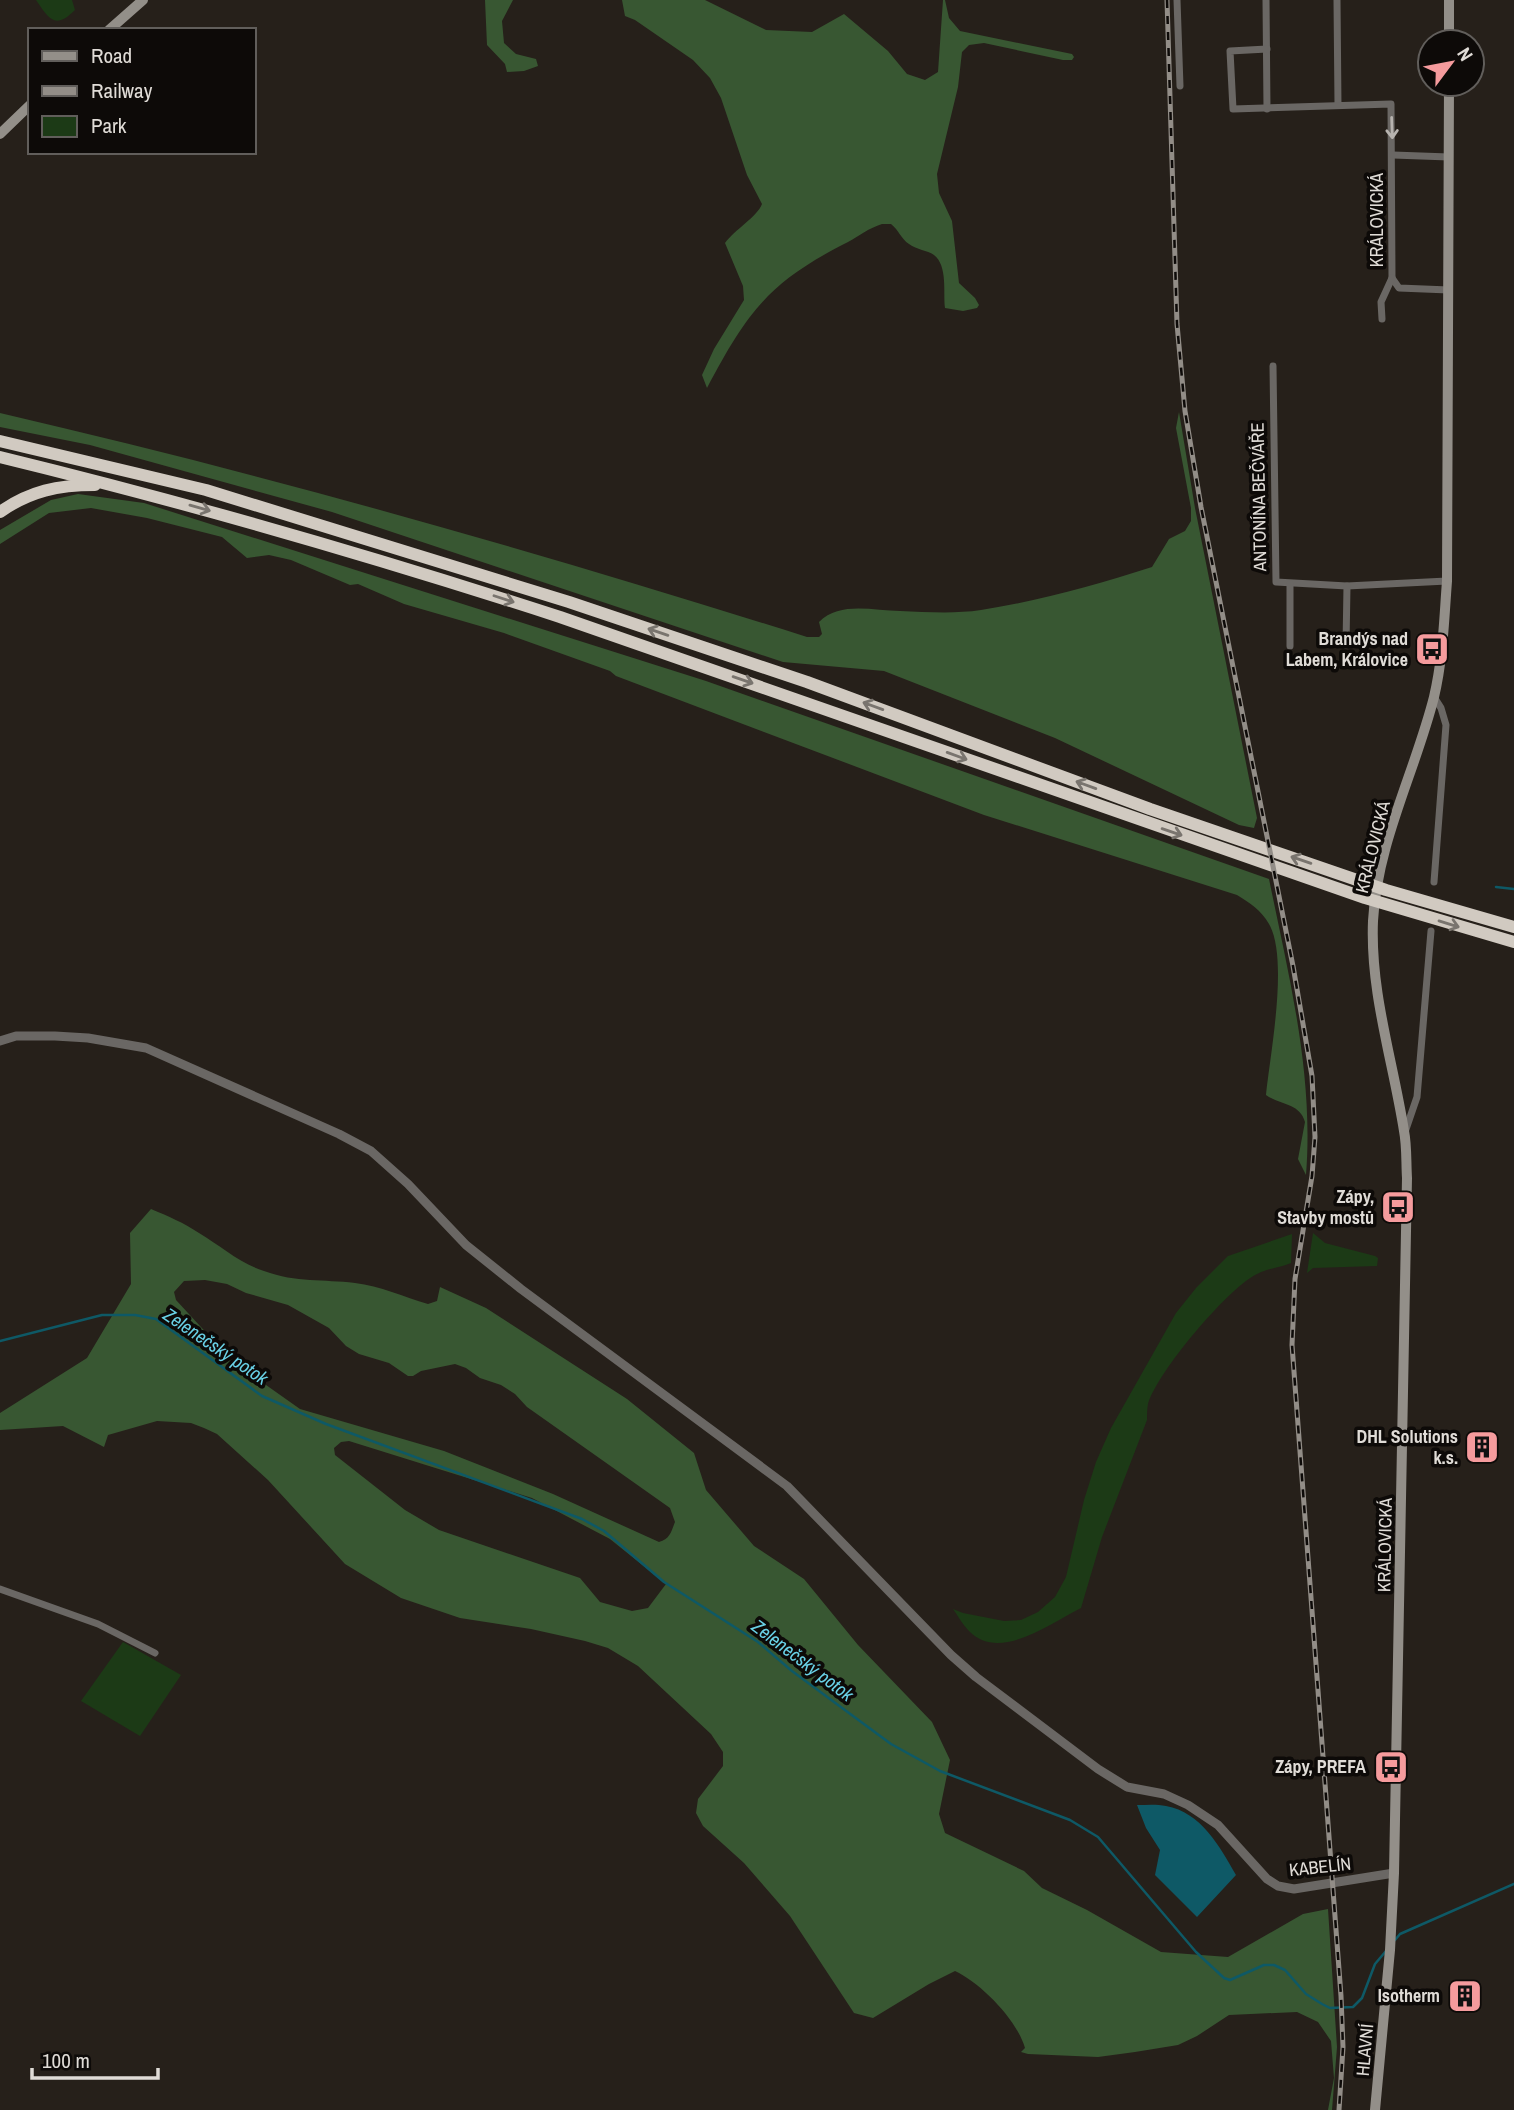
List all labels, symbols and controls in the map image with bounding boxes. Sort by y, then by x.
legend [28,28,256,154]
north arrow [1416,28,1486,98]
text: Road [91,41,132,70]
text: N [1451,42,1479,66]
text: Railway [91,76,153,105]
text: Park [91,111,127,140]
one-way arrow [1385,116,1398,139]
street label: KRÁLOVICKÁ [1364,173,1389,267]
street label: ANTONÍNA BEČVÁŘE [1245,422,1272,573]
one-way arrow [189,502,211,515]
one-way arrow [493,593,515,606]
one-way arrow [647,625,669,637]
place label: Brandýs nad Labem, Královice [1286,626,1408,672]
bus stop icon: Brandýs nad Labem, Královice [1413,630,1451,668]
one-way arrow [731,675,753,687]
one-way arrow [862,699,884,711]
one-way arrow [946,751,968,763]
one-way arrow [1075,778,1097,790]
street label: KRÁLOVICKÁ [1349,798,1396,896]
one-way arrow [1160,827,1182,839]
one-way arrow [1290,853,1312,865]
one-way arrow [1438,919,1460,932]
place label: Zápy, Stavby mostů [1277,1184,1374,1230]
bus stop icon: Zápy, Stavby mostů [1379,1188,1417,1226]
water label: Zelenečský potok [158,1301,275,1391]
place label: DHL Solutions k.s. [1357,1424,1458,1470]
building icon: DHL Solutions k.s. [1463,1428,1501,1466]
street label: KRÁLOVICKÁ [1371,1497,1398,1592]
water label: Zelenečský potok [746,1613,860,1708]
bus stop icon: Zápy, PREFA [1372,1748,1410,1786]
place label: Zápy, PREFA [1275,1754,1366,1779]
street label: KABELÍN [1288,1851,1352,1882]
building icon: Isotherm [1446,1977,1484,2015]
place label: Isotherm [1378,1983,1440,2008]
street label: HLAVNÍ [1350,2022,1379,2077]
scale bar [32,2036,158,2080]
text: 100 m [42,2046,90,2075]

